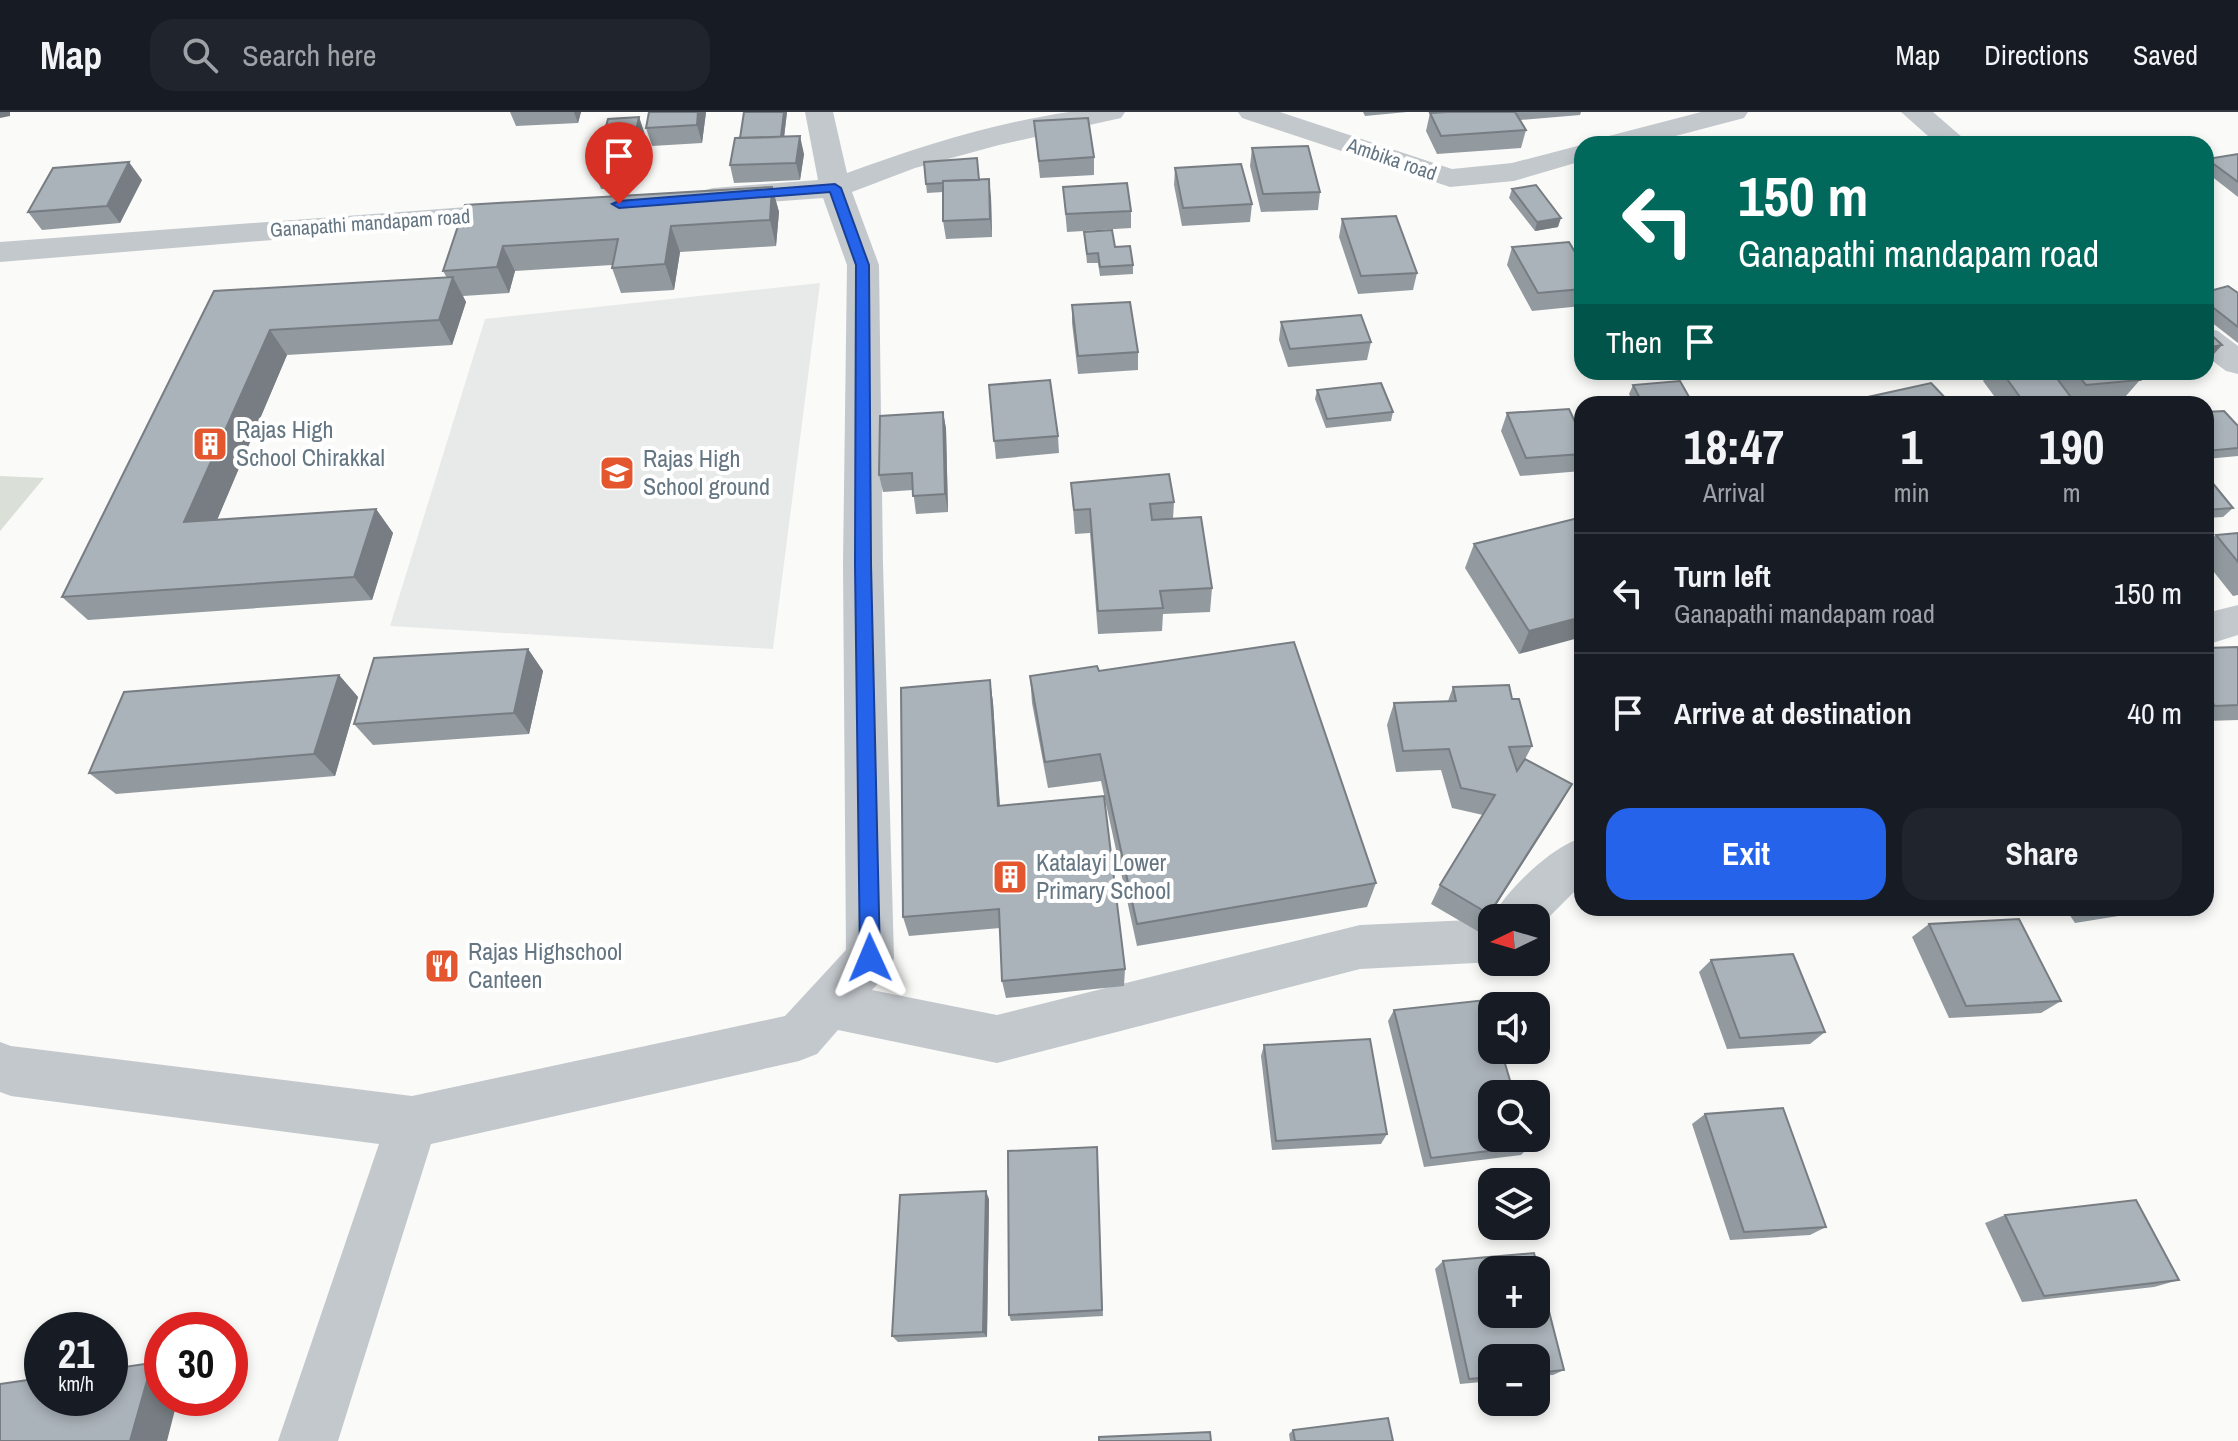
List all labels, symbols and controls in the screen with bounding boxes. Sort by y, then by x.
search box [150,19,710,91]
text: Map [40,30,102,81]
icon: search [178,33,222,77]
text: Search here [242,35,376,75]
text: Map [1896,36,1940,74]
text: Directions [1984,36,2089,74]
text: Saved [2133,36,2198,74]
pin [585,122,653,204]
street label: Ambika road [1343,130,1441,186]
icon: arrive [597,134,641,178]
text: 150 m [1738,158,1868,233]
icon: left [1606,168,1710,272]
street label: Ganapathi mandapam road [269,202,471,243]
text: Ganapathi mandapam road [1738,230,2099,278]
icon: arrive [1678,320,1722,364]
text: Then [1606,322,1662,362]
place label: Rajas High School Chirakkal [236,413,385,473]
text: 18:47 [1684,414,1784,479]
text: 1 [1901,414,1922,479]
text: 190 [2039,414,2104,479]
building icon: Rajas High School Chirakkal [191,425,229,463]
place label: Rajas High School ground [643,442,770,502]
school or university icon: Rajas High School ground [598,454,636,492]
text: Arrival [1703,475,1765,510]
text: min [1894,475,1929,510]
text: m [2063,475,2081,510]
text: Turn left [1674,556,1771,596]
icon: left [1606,571,1650,615]
text: 150 m [2114,573,2182,613]
text: Ganapathi mandapam road [1674,596,1935,631]
icon: arrive [1606,691,1650,735]
text: Arrive at destination [1674,693,1912,733]
text: 40 m [2127,693,2182,733]
button: Exit [1606,808,1886,900]
button: Share [1902,808,2182,900]
place label: Katalayi Lower Primary School [1036,846,1171,906]
building icon: Katalayi Lower Primary School [991,858,1029,896]
north arrow [1478,904,1550,976]
map controls [1478,904,1550,1416]
position arrow [828,916,912,1000]
place label: Rajas Highschool Canteen [468,935,622,995]
restaurant icon: Rajas Highschool Canteen [423,947,461,985]
button: sound [1478,992,1550,1064]
button: search [1478,1080,1550,1152]
button: layers [1478,1168,1550,1240]
button: + [1478,1256,1550,1328]
speed limit sign: 30 [144,1312,248,1416]
text: 21 [58,1327,94,1380]
button: − [1478,1344,1550,1416]
text: km/h [58,1370,94,1397]

